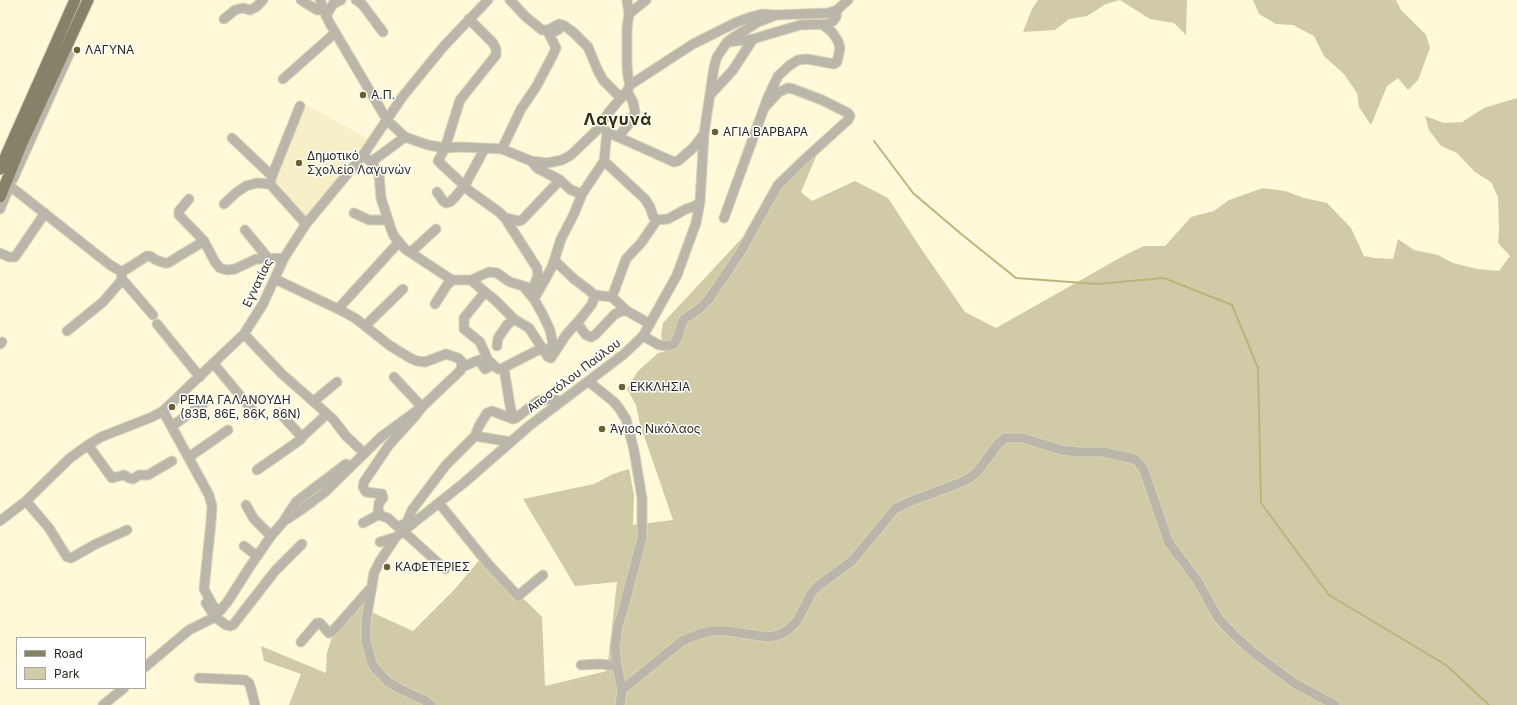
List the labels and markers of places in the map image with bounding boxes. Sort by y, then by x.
place label: ΛΑΓΥΝΑ [85,43,134,57]
marker: ΛΑΓΥΝΑ [72,45,82,55]
place label: Α.Π. [371,88,395,102]
marker: Α.Π. [358,90,368,100]
place label: ΑΓΙΑ ΒΑΡΒΑΡΑ [723,125,808,139]
marker: ΑΓΙΑ ΒΑΡΒΑΡΑ [710,127,720,137]
place label: Δημοτικό Σχολείο Λαγυνών [307,149,411,177]
marker: Δημοτικό Σχολείο Λαγυνών [294,158,304,168]
place label: ΕΚΚΛΗΣΙΑ [630,380,690,394]
marker: ΕΚΚΛΗΣΙΑ [617,382,627,392]
place label: ΡΕΜΑ ΓΑΛΑΝΟΥΔΗ (83Β, 86Ε, 86Κ, 86Ν) [180,393,301,421]
marker: ΡΕΜΑ ΓΑΛΑΝΟΥΔΗ (83Β, 86Ε, 86Κ, 86Ν) [167,402,177,412]
place label: Άγιος Νικόλαος [610,422,701,436]
marker: Άγιος Νικόλαος [597,424,607,434]
place label: ΚΑΦΕΤΕΡΙΕΣ [395,560,470,574]
marker: ΚΑΦΕΤΕΡΙΕΣ [382,562,392,572]

